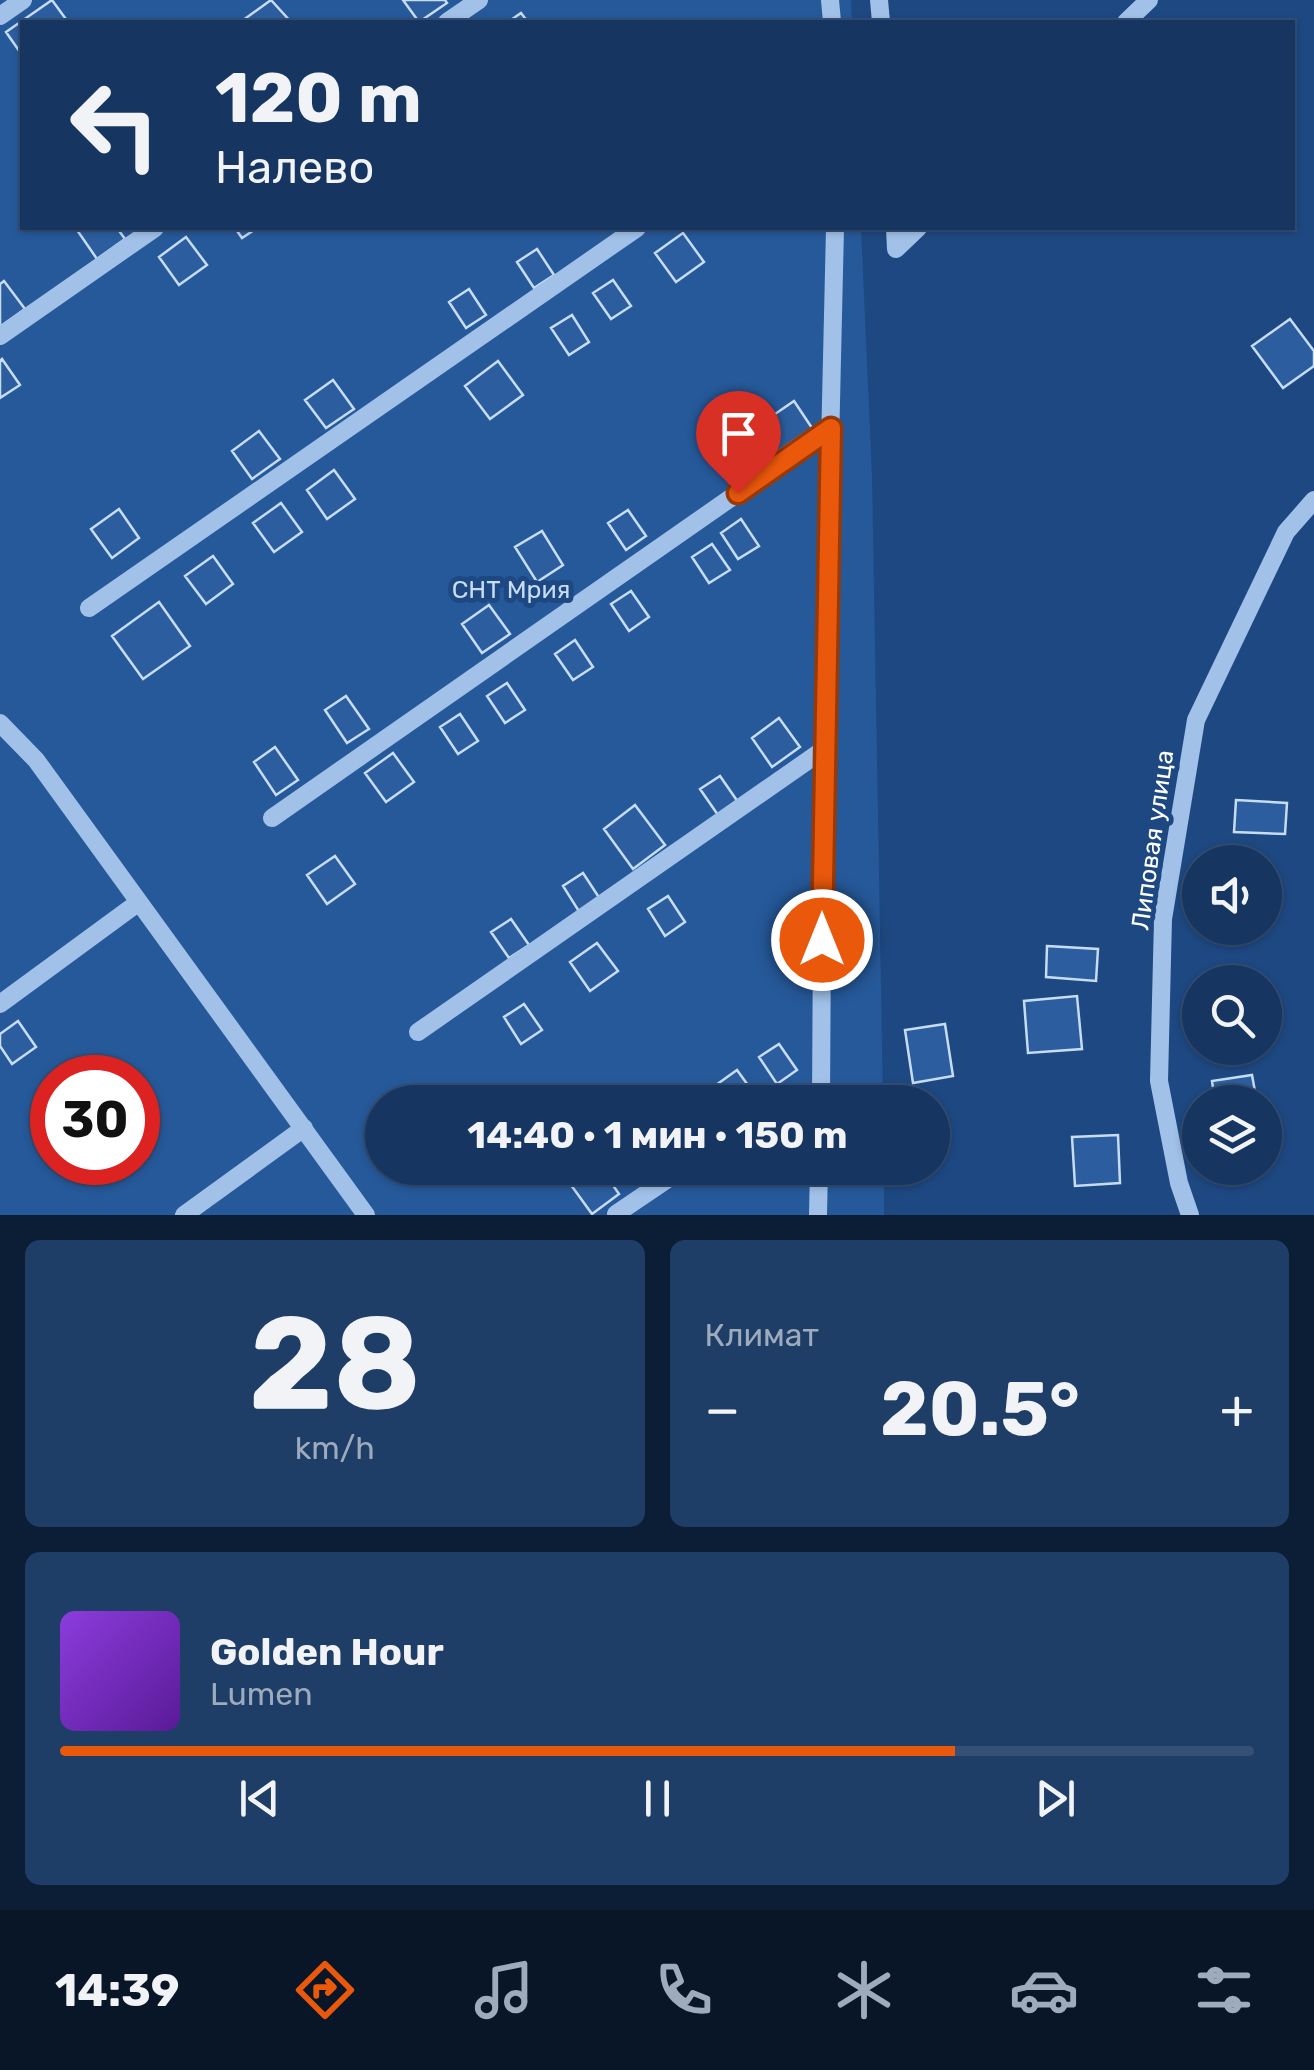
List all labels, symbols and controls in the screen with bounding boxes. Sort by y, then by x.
text: 120 m [215,57,422,140]
icon: left [50,60,180,190]
text: Налево [215,141,374,194]
pin [696,391,781,494]
icon: arrive [711,406,766,461]
park label: СНТ Мрия [452,575,570,604]
street label: Липовая улица [1126,748,1179,932]
map controls [1182,845,1282,1185]
button: sound [1182,845,1282,945]
position arrow [770,888,874,992]
button: search [1182,965,1282,1065]
speed limit sign: 30 [30,1055,160,1185]
button: layers [1182,1085,1282,1185]
text: 14:40 · 1 мин · 150 m [467,1112,848,1158]
text: 28 [248,1286,421,1441]
text: Климат [705,1316,819,1354]
text: 20.5° [880,1365,1080,1454]
text: − [705,1377,740,1442]
text: + [1220,1377,1254,1442]
text: km/h [295,1429,375,1467]
text: Golden Hour [210,1629,444,1675]
text: Lumen [210,1675,313,1713]
icon: previous [232,1771,287,1826]
icon: pause [630,1771,685,1826]
icon: next [1028,1771,1083,1826]
icon: directions [290,1955,360,2025]
icon: music [469,1955,539,2025]
icon: phone [649,1955,719,2025]
icon: climate [829,1955,899,2025]
icon: car [1009,1955,1079,2025]
icon: filters [1189,1955,1259,2025]
text: 14:39 [55,1964,180,2017]

